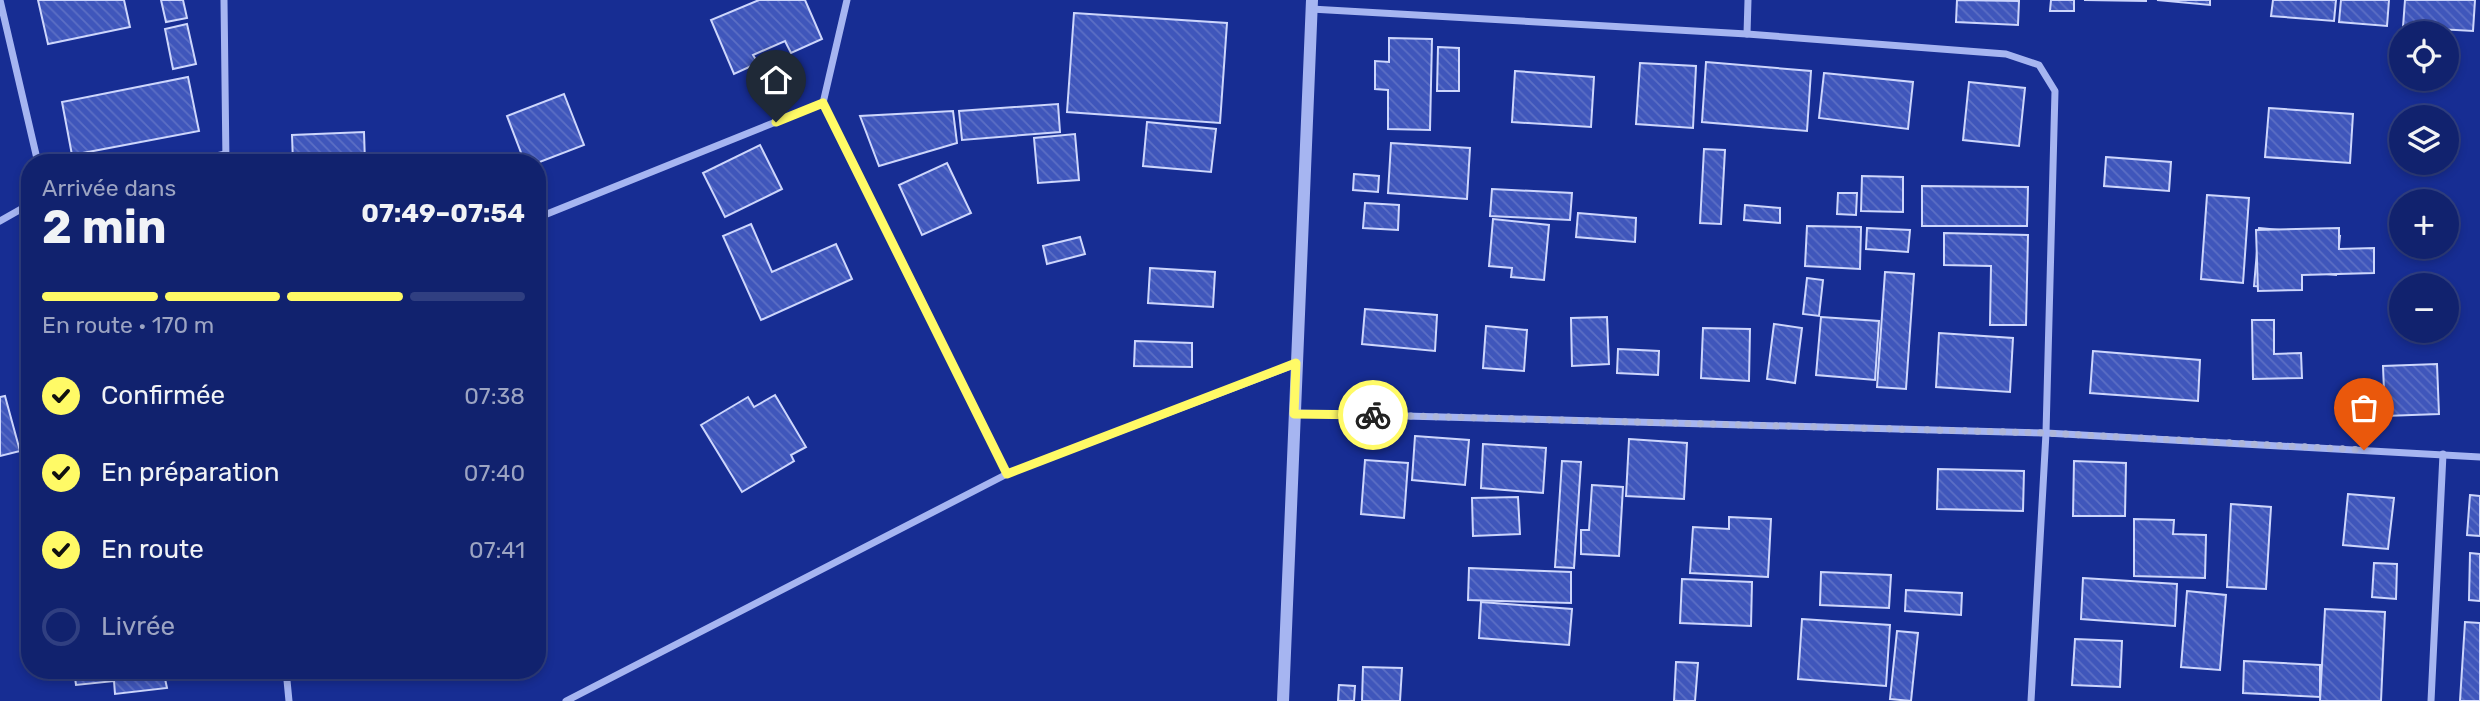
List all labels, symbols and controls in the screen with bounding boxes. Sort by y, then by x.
map controls [2389,21,2459,343]
button: locate [2389,21,2459,91]
pin [746,50,806,122]
icon: home [757,61,795,99]
button: layers [2389,105,2459,175]
text: Arrivée dans [42,174,176,202]
button: + [2389,189,2459,259]
text: 07:49–07:54 [361,198,525,229]
text: 2 min [42,200,167,255]
button: − [2389,273,2459,343]
text: En route · 170 m [42,311,214,339]
icon: check [42,377,80,415]
pin [2334,378,2394,450]
text: Confirmée [101,380,225,411]
courier [1338,380,1408,450]
text: 07:38 [464,382,525,410]
icon: bag [2345,389,2383,427]
icon: bike [1354,396,1392,434]
icon: check [42,454,80,492]
text: En préparation [101,457,279,488]
text: 07:40 [464,459,525,487]
icon: check [42,531,80,569]
text: En route [101,534,204,565]
text: 07:41 [469,536,525,564]
text: Livrée [101,611,175,642]

